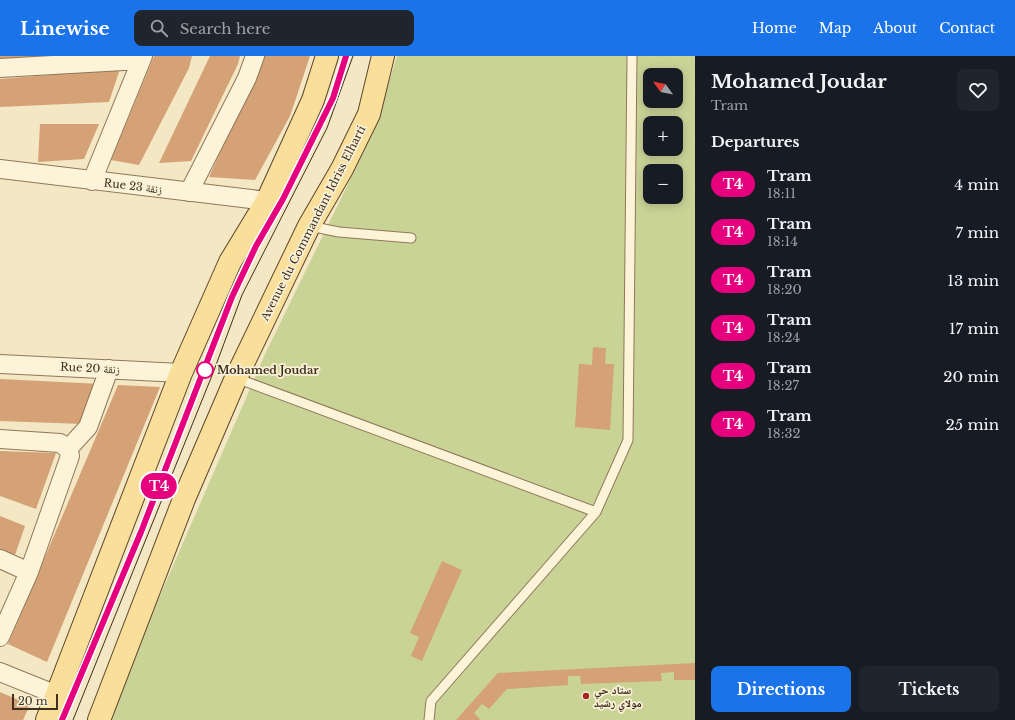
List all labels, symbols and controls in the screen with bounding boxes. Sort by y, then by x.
search box [134,10,414,46]
text: Linewise [20,17,110,40]
icon: search [148,17,170,39]
text: Search here [180,19,270,38]
text: Home [752,19,797,37]
text: Map [819,19,851,37]
text: About [873,19,917,37]
text: Contact [939,19,995,37]
north arrow [643,68,683,108]
map controls [643,68,683,204]
button: heart [957,69,999,111]
text: Mohamed Joudar [711,70,887,93]
text: Tram [711,97,748,114]
button: + [643,116,683,156]
street label: Avenue du Commandant Idriss Elharti [257,123,369,324]
text: Departures [711,132,800,151]
button: − [643,164,683,204]
text: Tram [767,166,812,185]
street label: Rue 23 زنقة [103,175,163,197]
text: T4 [723,175,743,193]
text: 4 min [954,175,999,194]
text: 18:11 [767,185,796,202]
text: Tram [767,214,812,233]
text: T4 [723,223,743,241]
text: 7 min [956,223,999,242]
text: 18:14 [767,233,798,250]
text: Tram [767,262,812,281]
text: T4 [723,271,743,289]
text: 13 min [947,271,999,290]
text: 18:20 [767,281,802,298]
text: Tram [767,310,812,329]
text: T4 [723,319,743,337]
text: 17 min [949,319,999,338]
text: 18:24 [767,329,800,346]
text: Tram [767,358,812,377]
street label: Rue 20 زنقة [60,359,120,377]
marker: Mohamed Joudar [196,361,214,379]
place label: Mohamed Joudar [217,363,319,377]
text: T4 [723,367,743,385]
text: 20 min [943,367,999,386]
text: 18:27 [767,377,799,394]
text: Tram [767,406,812,425]
text: T4 [723,415,743,433]
text: 25 min [945,415,999,434]
text: 18:32 [767,425,800,442]
line badge: T4 [141,473,177,499]
text: T4 [149,477,169,495]
button: Directions [711,666,851,712]
button: Tickets [859,666,999,712]
place label: ستاد حي مولاي رشيد [594,683,642,712]
marker: ستاد حي مولاي رشيد [581,691,591,701]
scale bar [12,692,58,711]
text: 20 m [18,694,48,708]

